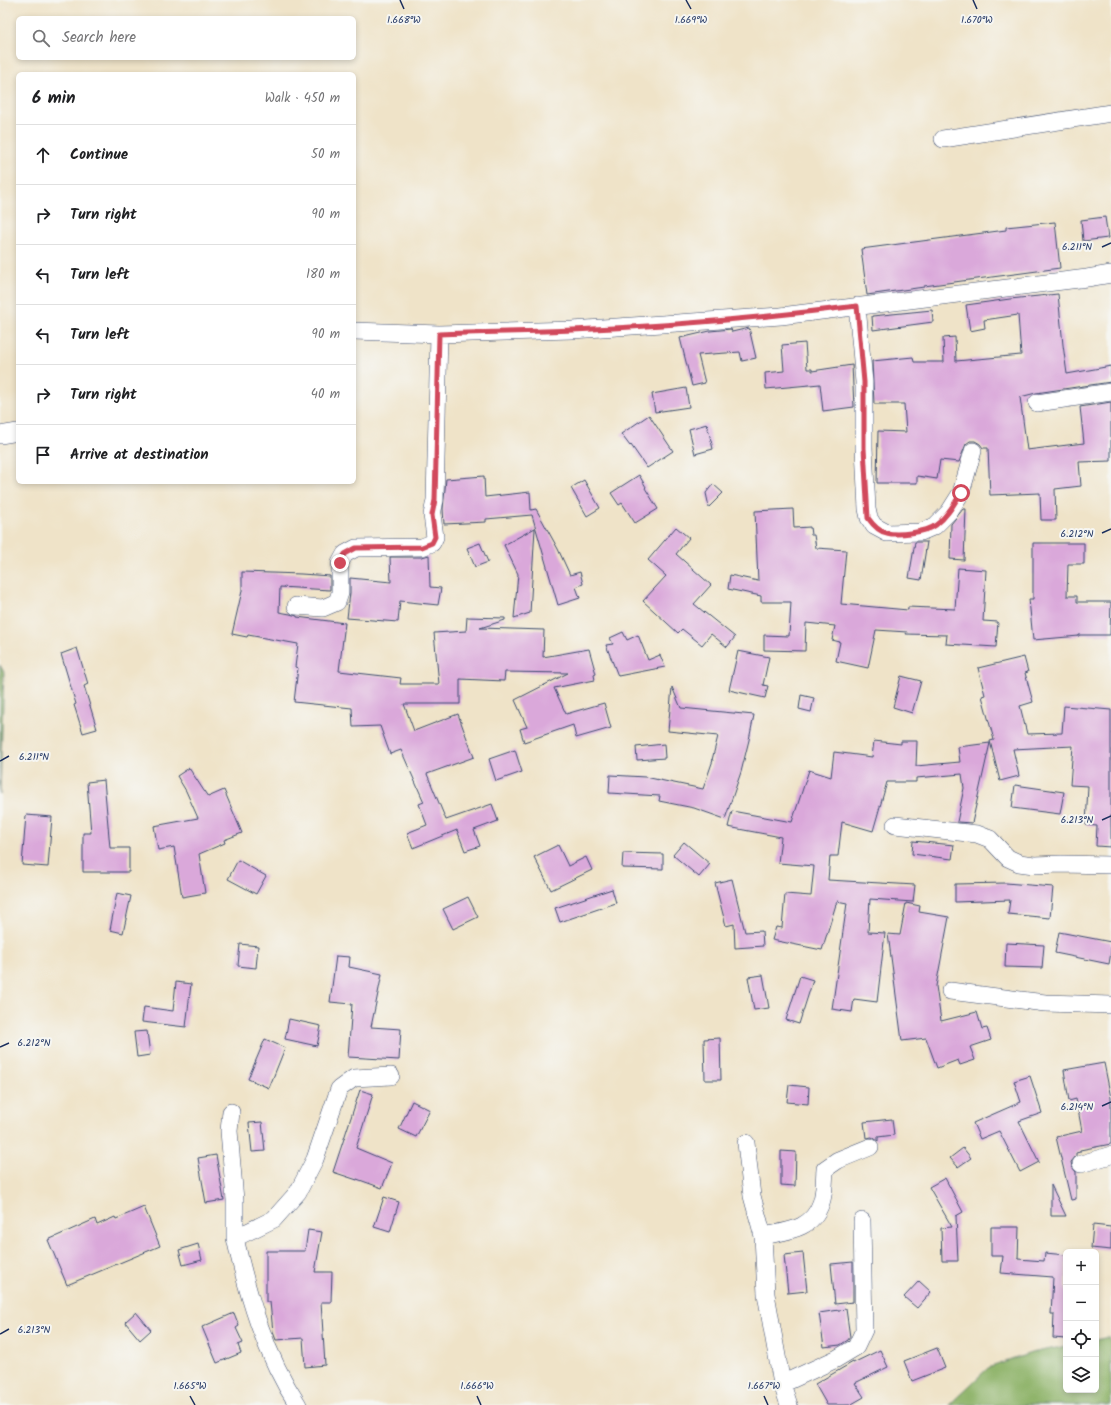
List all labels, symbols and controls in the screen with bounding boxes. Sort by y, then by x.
text: 1.668°W [387,12,421,28]
text: 1.669°W [675,12,708,28]
text: 1.670°W [961,12,993,28]
search box [16,16,356,60]
text: Search here [62,26,136,50]
icon: search [30,27,52,49]
text: 6 min [32,85,76,112]
text: Walk · 450 m [265,88,340,109]
text: Continue [70,143,128,167]
icon: ahead [32,144,54,166]
text: 50 m [311,144,340,165]
text: Turn right [70,203,137,227]
icon: right [32,204,54,226]
text: 90 m [312,204,340,225]
text: 6.211°N [1062,239,1092,255]
text: Turn left [70,263,130,287]
icon: left [32,264,54,286]
text: 180 m [306,264,340,285]
text: Turn left [70,323,130,347]
icon: left [32,324,54,346]
text: 90 m [312,324,340,345]
text: Turn right [70,383,137,407]
icon: right [32,384,54,406]
text: 40 m [311,384,340,405]
text: Arrive at destination [70,443,209,467]
icon: arrive [32,444,54,466]
route start [952,484,970,502]
text: 6.212°N [1061,526,1094,542]
route end [331,554,349,572]
text: 6.211°N [19,749,49,765]
text: 6.213°N [1061,812,1094,828]
text: 6.212°N [18,1035,51,1051]
text: 6.214°N [1061,1099,1093,1115]
map controls [1063,1249,1099,1393]
button: + [1063,1249,1099,1285]
button: − [1063,1285,1099,1321]
button: locate [1063,1321,1099,1357]
text: 6.213°N [18,1322,51,1338]
button: layers [1063,1357,1099,1393]
text: 1.665°W [173,1378,207,1394]
text: 1.666°W [460,1378,494,1394]
text: 1.667°W [748,1378,780,1394]

